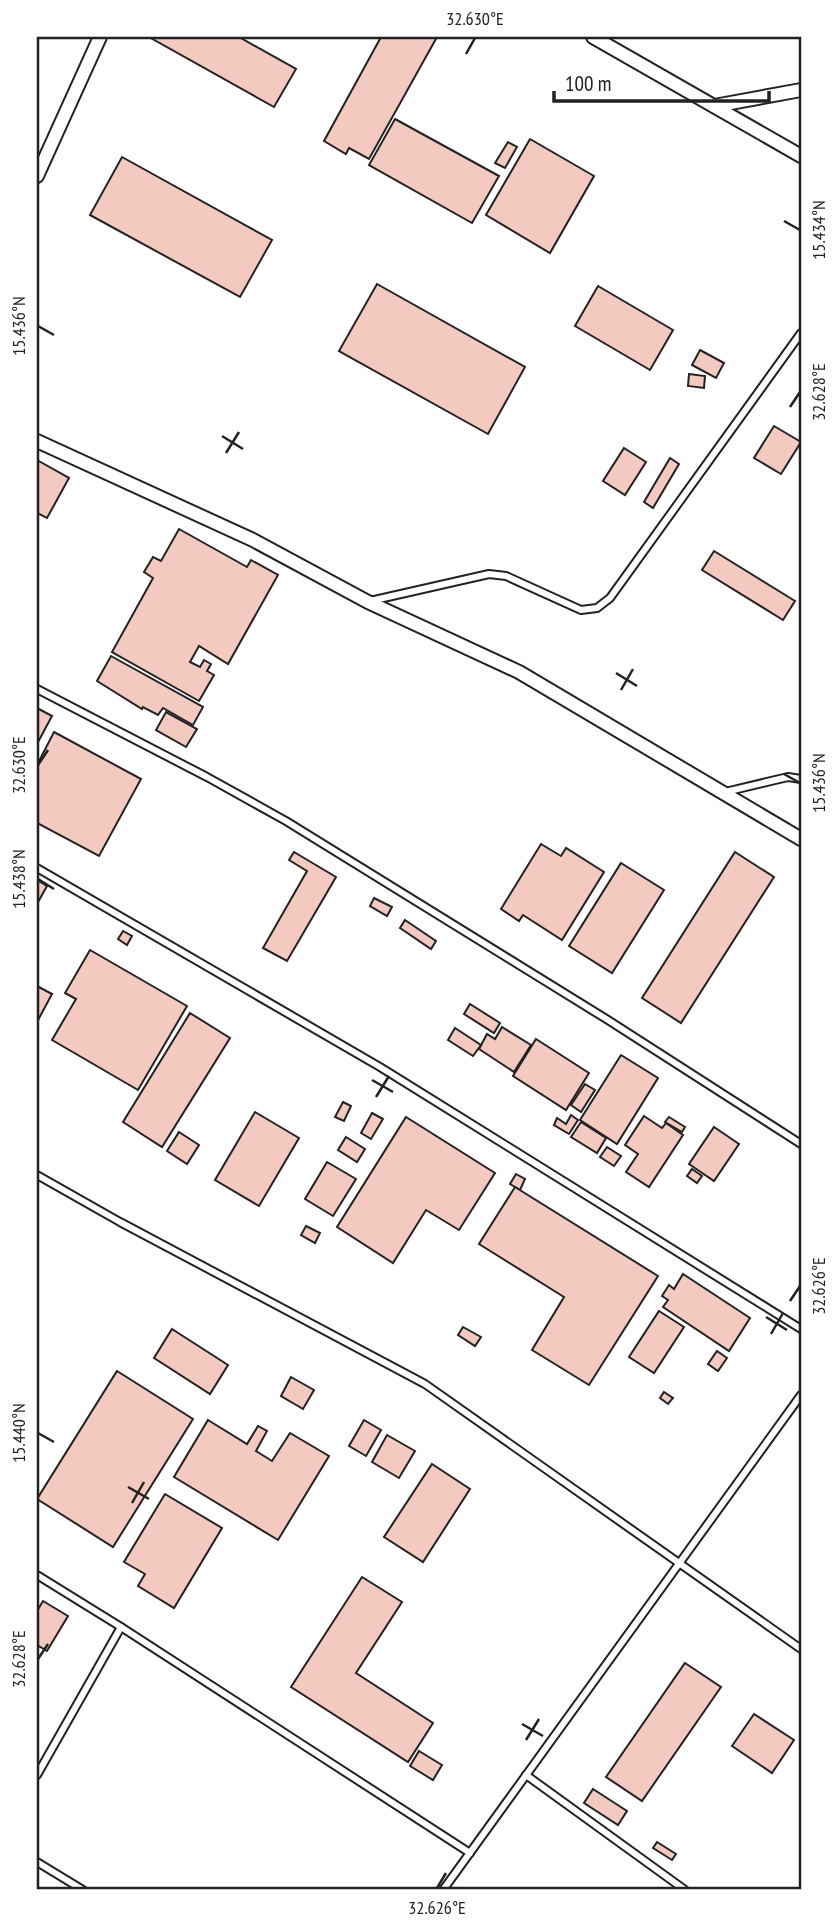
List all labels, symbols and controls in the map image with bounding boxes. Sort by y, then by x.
text: 32.630°E [446,7,504,30]
scale bar [554,60,770,104]
text: 100 m [565,70,611,97]
text: 15.434°N [807,200,830,260]
text: 15.436°N [7,296,30,356]
text: 32.628°E [807,363,830,421]
text: 32.630°E [7,736,30,794]
text: 15.436°N [807,753,830,813]
text: 15.438°N [7,849,30,909]
text: 32.626°E [807,1257,830,1315]
text: 15.440°N [7,1403,30,1463]
text: 32.628°E [7,1630,30,1688]
text: 32.626°E [408,1896,466,1919]

